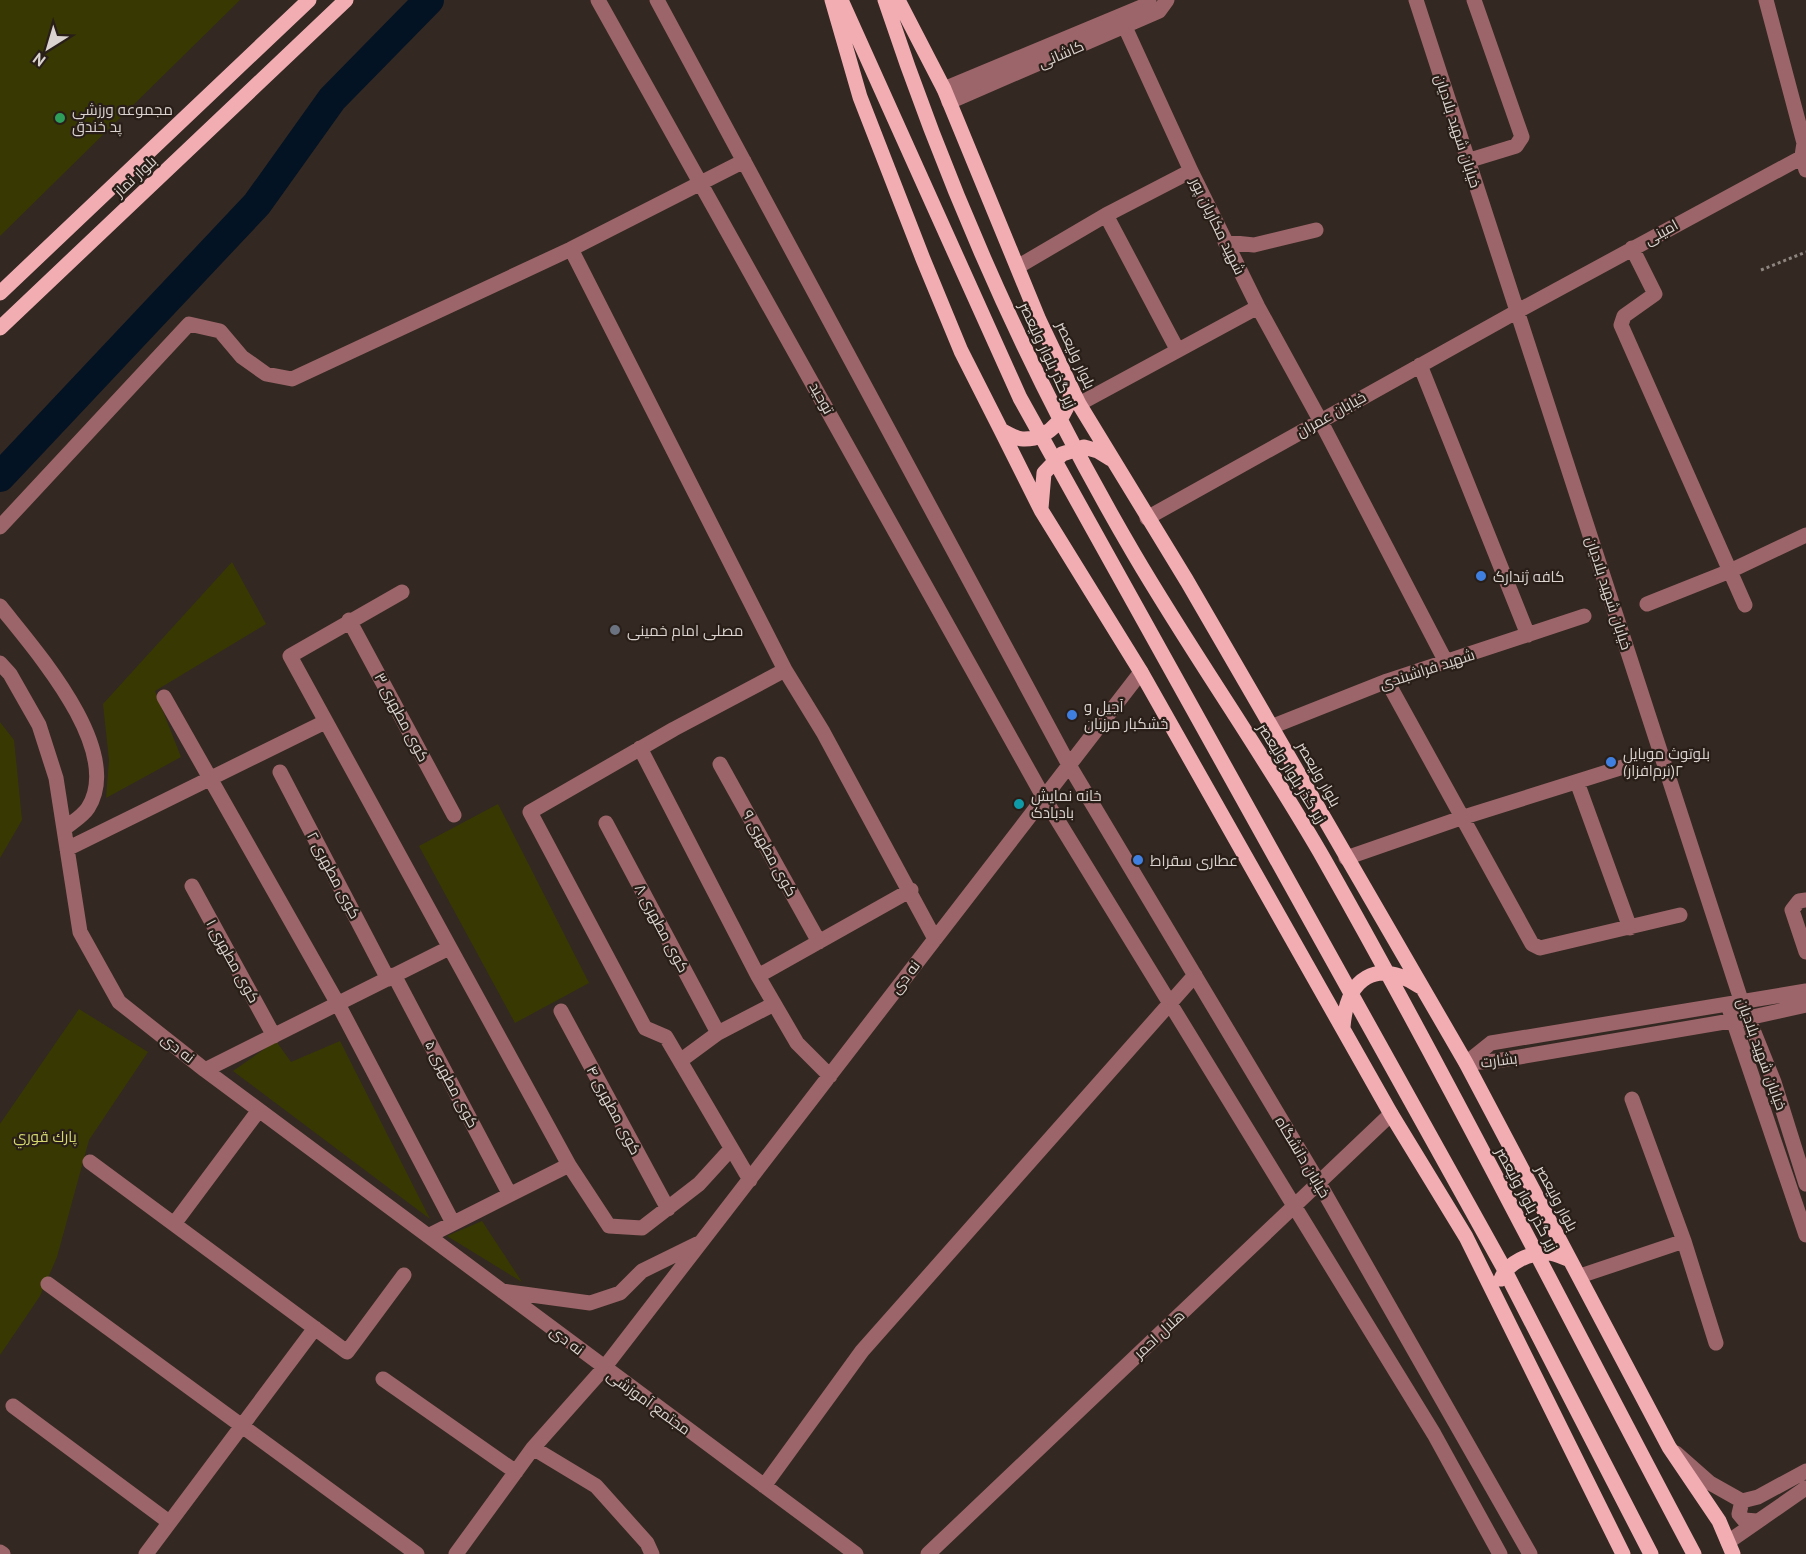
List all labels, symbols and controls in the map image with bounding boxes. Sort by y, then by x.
north arrow [18,18,78,78]
street label: کاشانی [1035,36,1087,73]
text: N [29,49,49,71]
street label: خیابان شهید بلادیان [1430,72,1485,190]
place label: مجموعه ورزشی پد خندق [72,100,173,137]
marker: مجموعه ورزشی پد خندق [53,111,67,125]
street label: بلوار نماز [109,151,160,201]
street label: شهید مکاریان پور [1185,173,1250,278]
street label: امینی [1641,215,1682,250]
street label: زیر گذر بلوار ولیعصر [1016,299,1080,411]
street label: بلوار ولیعصر [1053,318,1099,392]
street label: توحید [806,379,838,417]
street label: خیابان عمران [1293,387,1370,442]
street label: خیابان شهید بلادیان [1581,534,1636,652]
place label: کافه ژندارک [1493,567,1564,586]
marker: کافه ژندارک [1474,569,1488,583]
place label: مصلی امام خمینی [627,621,743,641]
marker: مصلی امام خمینی [608,623,622,637]
street label: شهید فراشبندی [1377,645,1477,694]
street label: کوی مطهری ۳ [370,669,433,765]
place label: آجیل و خشکبار مرزبان [1084,697,1168,734]
marker: آجیل و خشکبار مرزبان [1065,708,1079,722]
street label: زیر گذر بلوار ولیعصر [1254,720,1330,826]
street label: بلوار ولیعصر [1293,738,1345,810]
place label: بلوتوث موبایل (نرم‌افزار)۲ [1623,744,1710,781]
marker: بلوتوث موبایل (نرم‌افزار)۲ [1604,755,1618,769]
place label: خانه نمایش بادبادک [1031,786,1102,822]
marker: خانه نمایش بادبادک [1012,797,1026,811]
street label: کوی مطهری ۹ [738,806,802,900]
street label: کوی مطهری ۲ [302,828,365,922]
place label: عطاری سقراط [1150,851,1238,871]
marker: عطاری سقراط [1131,853,1145,867]
street label: کوی مطهری ۸ [630,880,693,976]
street label: کوی مطهری ۱ [201,916,264,1007]
street label: نه دی [886,956,925,998]
street label: خیابان شهید بلادیان [1732,995,1791,1113]
street label: نه دی [157,1029,199,1068]
street label: کوی مطهری ۵ [420,1037,483,1131]
street label: بشارت [1479,1048,1519,1072]
street label: کوی مطهری ۴ [582,1062,645,1158]
street label: خیابان دانشگاه [1270,1113,1335,1202]
park label: پارك قوري [13,1127,77,1149]
street label: زیر گذر بلوار ولیعصر [1491,1143,1562,1254]
street label: بلوار ولیعصر [1531,1161,1582,1234]
street label: هلال احمر [1129,1306,1189,1363]
street label: نه دی [546,1321,588,1360]
street label: مجتمع آموزشی [602,1365,694,1440]

